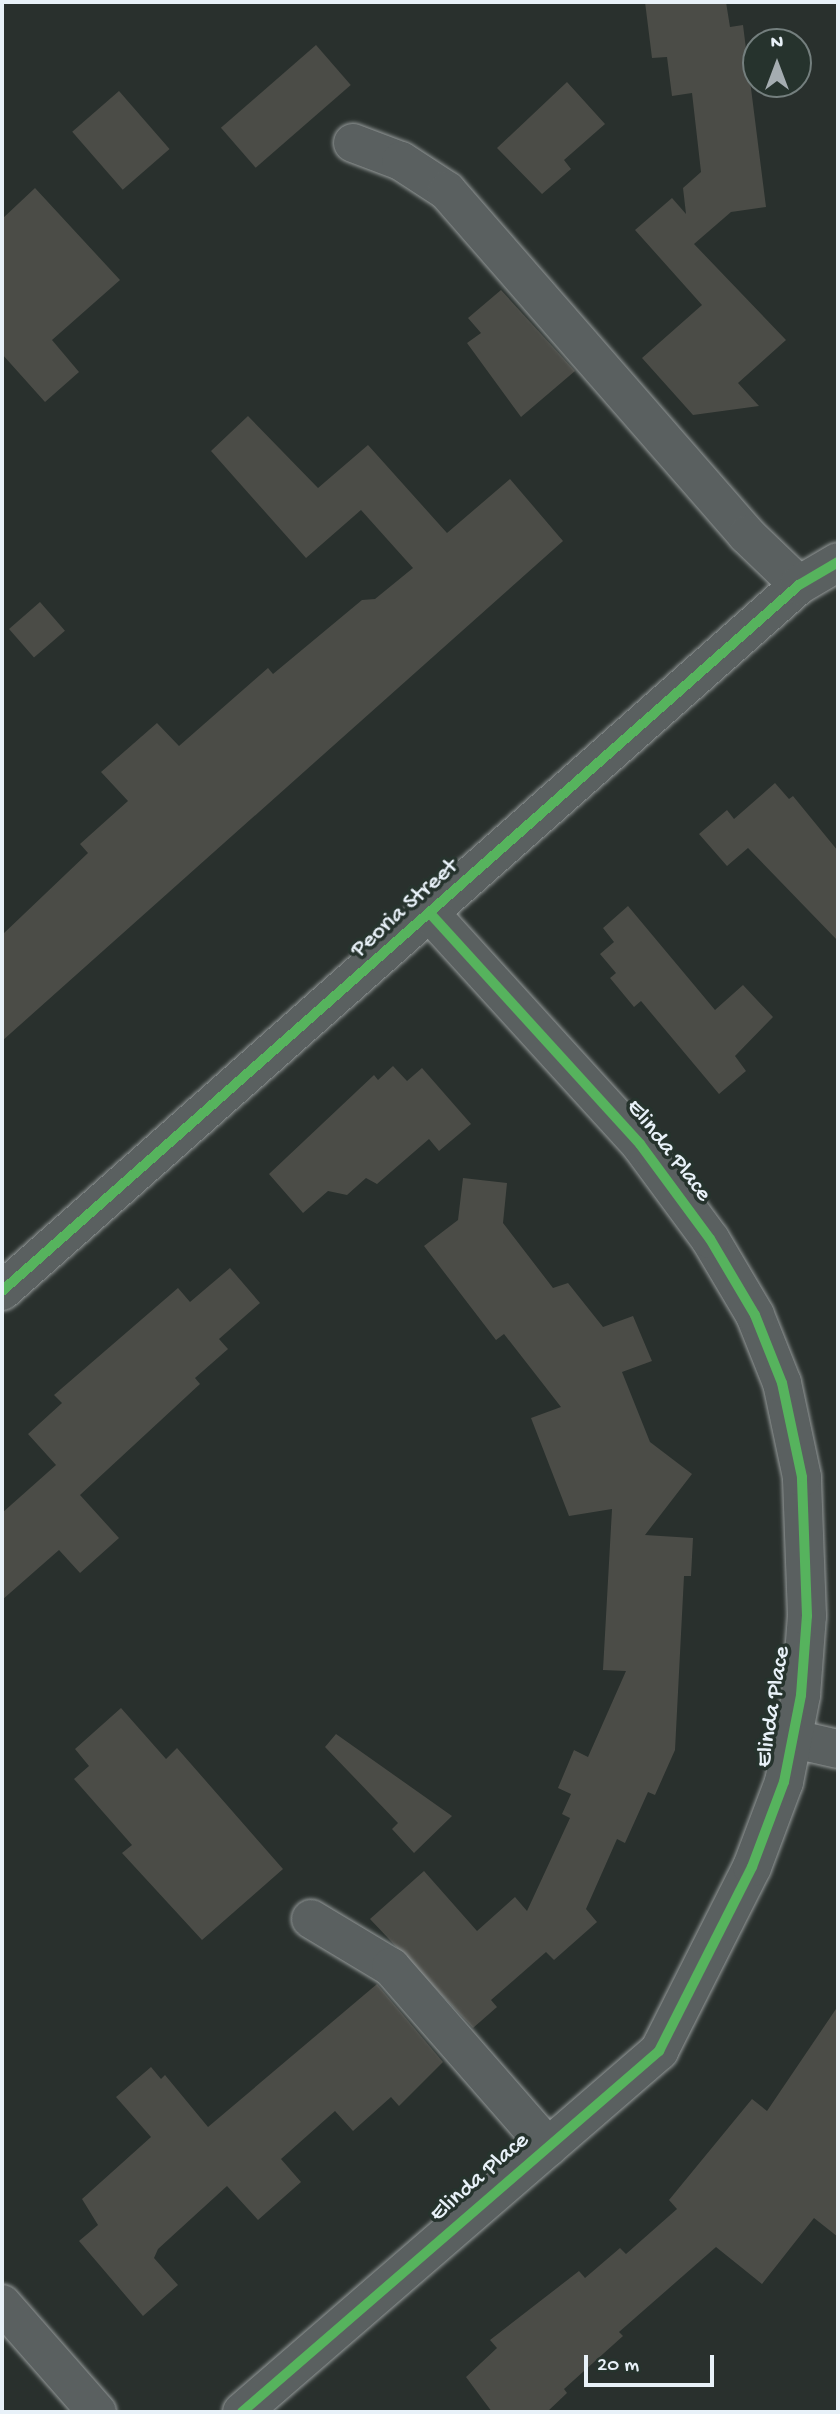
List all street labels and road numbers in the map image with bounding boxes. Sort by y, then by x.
street label: Peoria Street [345,853,465,965]
street label: Elinda Place [619,1094,717,1208]
street label: Elinda Place [750,1644,798,1770]
street label: Elinda Place [424,2127,536,2229]

